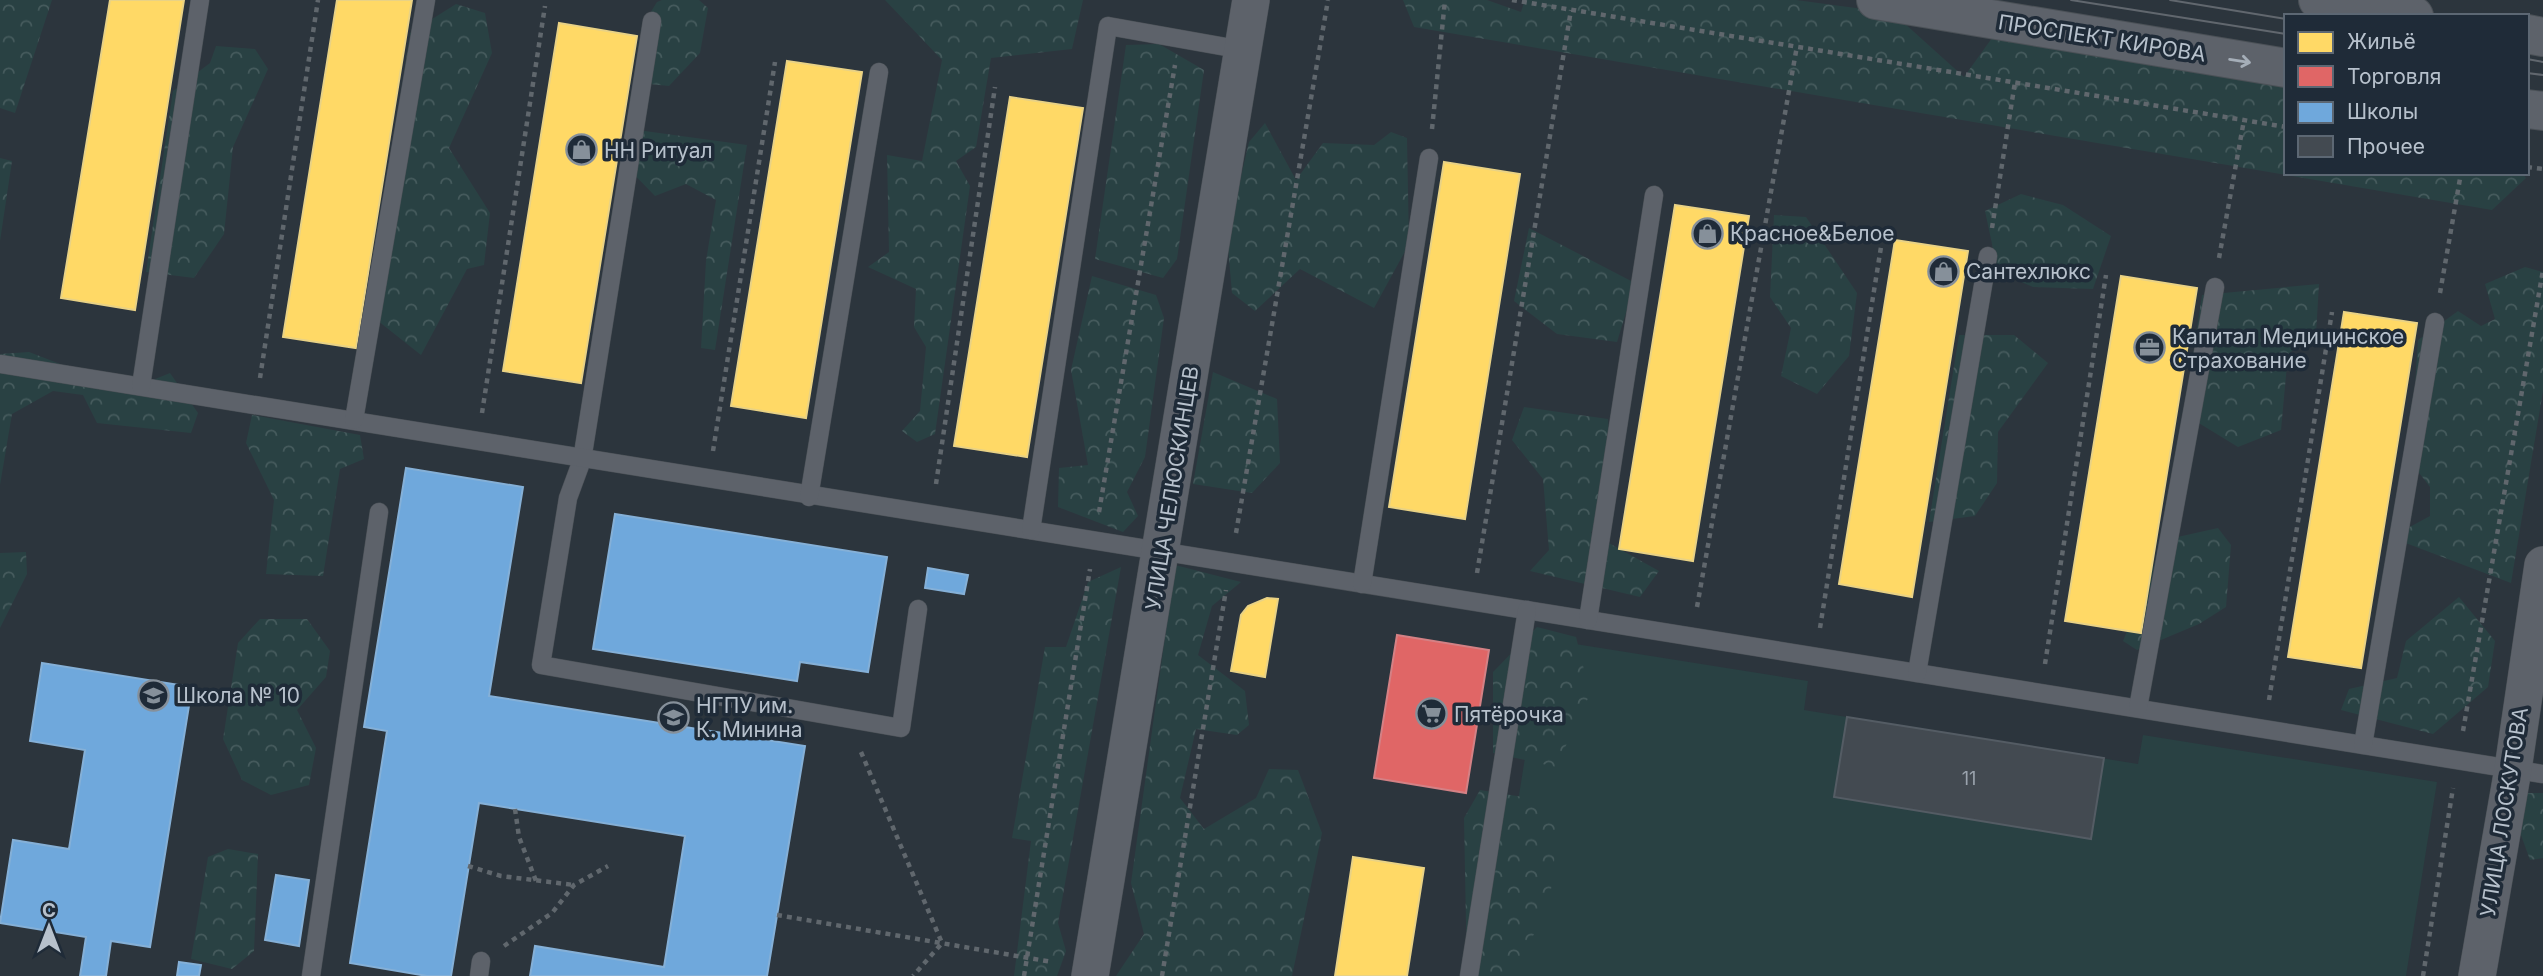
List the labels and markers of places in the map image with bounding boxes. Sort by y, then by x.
shop icon: НН Ритуал [564,133,598,167]
place label: НН Ритуал [604,138,713,163]
shop icon: Красное&Белое [1690,216,1724,250]
place label: Красное&Белое [1730,221,1894,246]
shop icon: Сантехлюкс [1926,254,1960,288]
place label: Сантехлюкс [1966,259,2091,284]
place label: Капитал Медицинское Страхование [2172,324,2404,373]
office icon: Капитал Медицинское Страхование [2132,331,2166,365]
school or university icon: Школа № 10 [136,678,170,712]
place label: Школа № 10 [176,683,300,708]
place label: НГПУ им. К. Минина [696,693,803,742]
supermarket icon: Пятёрочка [1414,697,1448,731]
school or university icon: НГПУ им. К. Минина [656,700,690,734]
place label: Пятёрочка [1454,702,1564,727]

